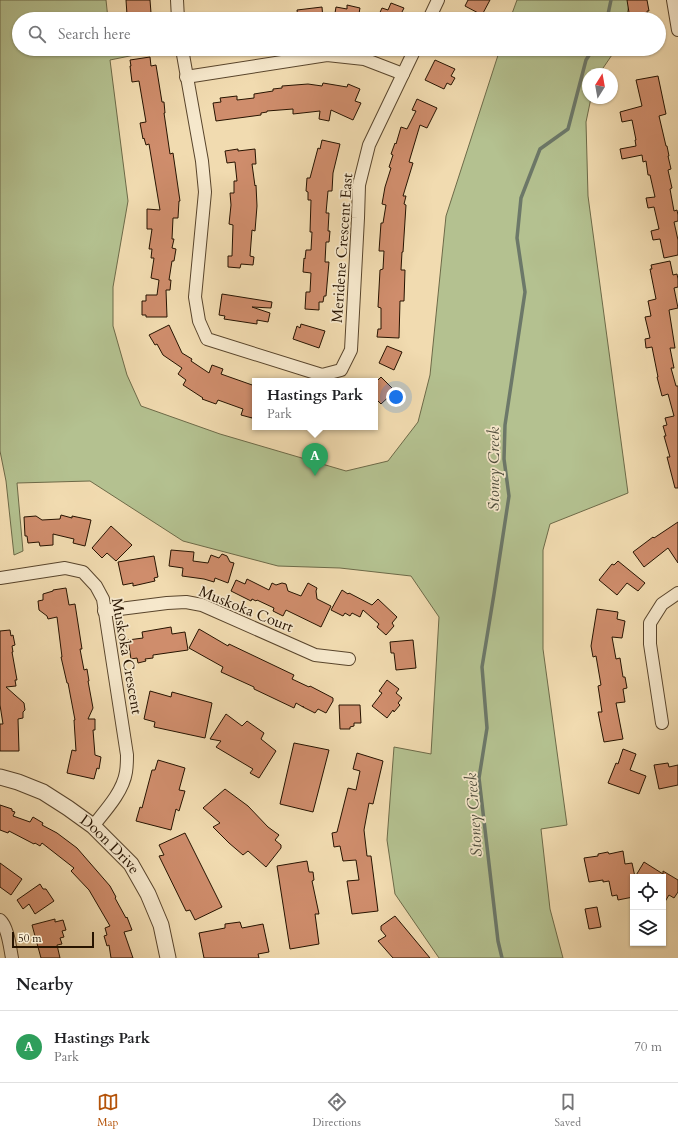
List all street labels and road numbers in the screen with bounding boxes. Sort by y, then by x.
street label: Meridene Crescent East [327,172,357,324]
street label: Muskoka Court [196,581,296,637]
street label: Muskoka Crescent [107,596,147,716]
street label: Doon Drive [76,810,145,878]

